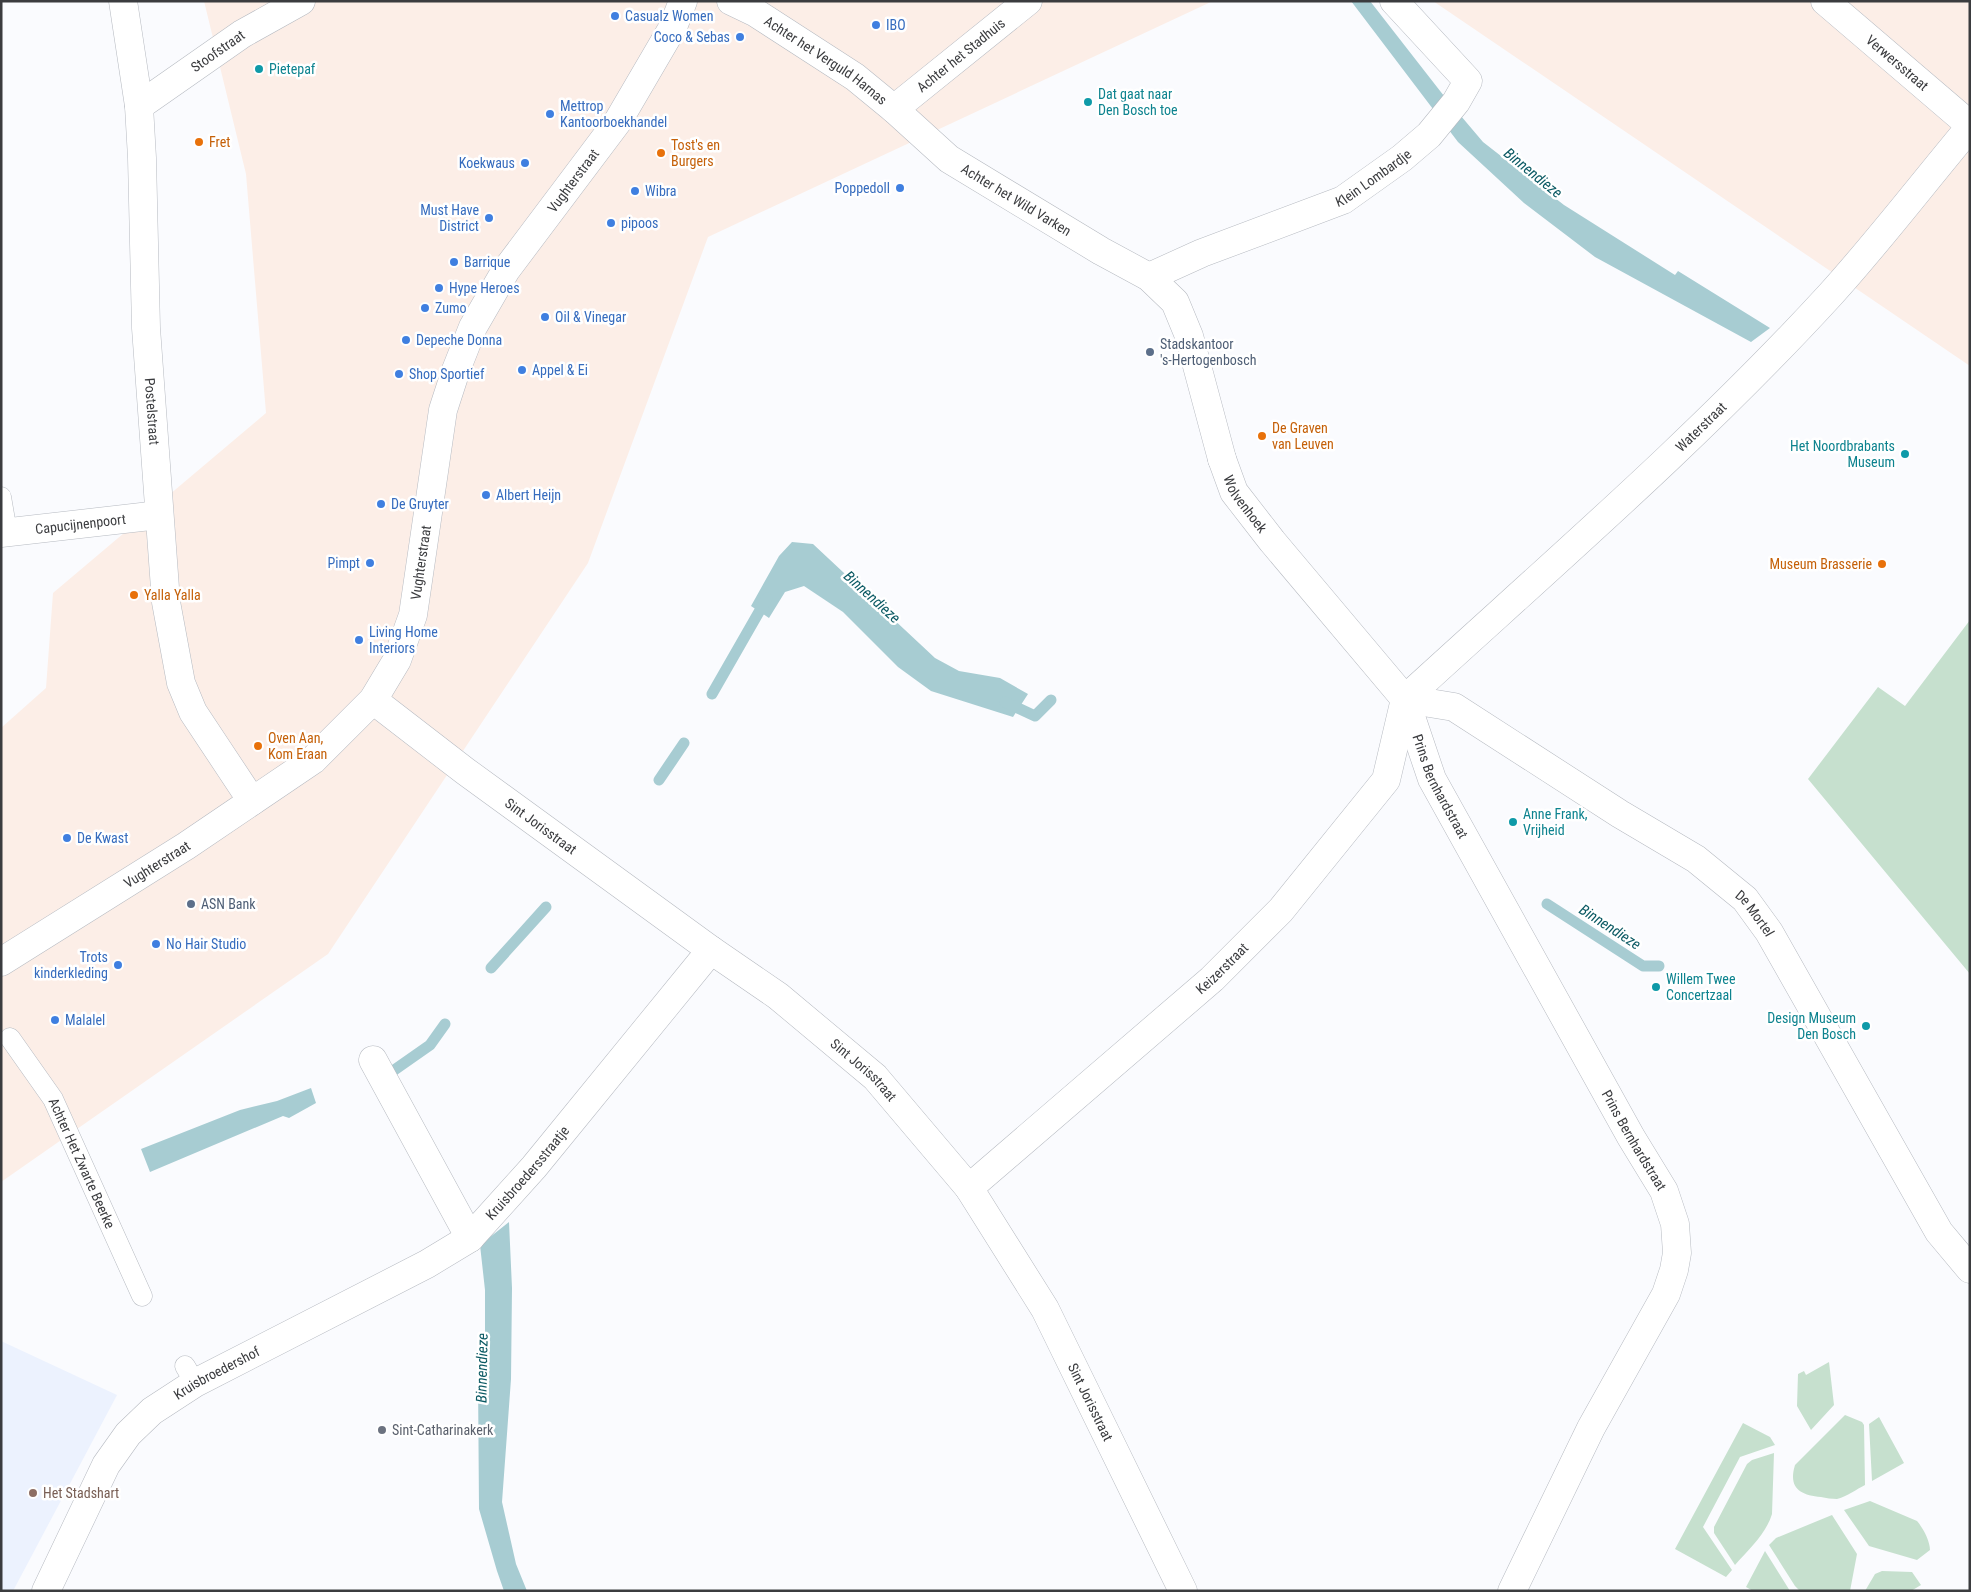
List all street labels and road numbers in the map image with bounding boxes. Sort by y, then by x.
street label: Achter het Verguld Harnas [761,13,890,108]
street label: Achter het Stadhuis [914,15,1008,95]
street label: Stoofstraat [188,27,248,75]
street label: Verwersstraat [1863,32,1932,94]
street label: Vughterstraat [544,146,602,216]
street label: Klein Lombardje [1333,146,1415,210]
street label: Achter het Wild Varken [958,160,1074,239]
street label: Postelstraat [142,377,163,446]
street label: Waterstraat [1672,399,1730,455]
street label: Wolvenhoek [1221,473,1271,536]
street label: Capucijnenpoort [34,511,127,537]
street label: Vughterstraat [407,524,434,601]
street label: Prins Bernhardstraat [1409,732,1471,841]
street label: Sint Jorisstraat [502,795,580,858]
street label: Vughterstraat [121,838,193,891]
street label: De Mortel [1732,887,1778,939]
street label: Keizerstraat [1193,940,1251,997]
street label: Sint Jorisstraat [827,1035,900,1104]
street label: Prins Bernhardstraat [1599,1087,1670,1193]
street label: Achter Het Zwarte Beerke [46,1095,119,1231]
street label: Kruisbroedersstraatje [482,1122,573,1223]
street label: Kruisbroedershof [171,1343,263,1403]
street label: Sint Jorisstraat [1065,1361,1116,1443]

